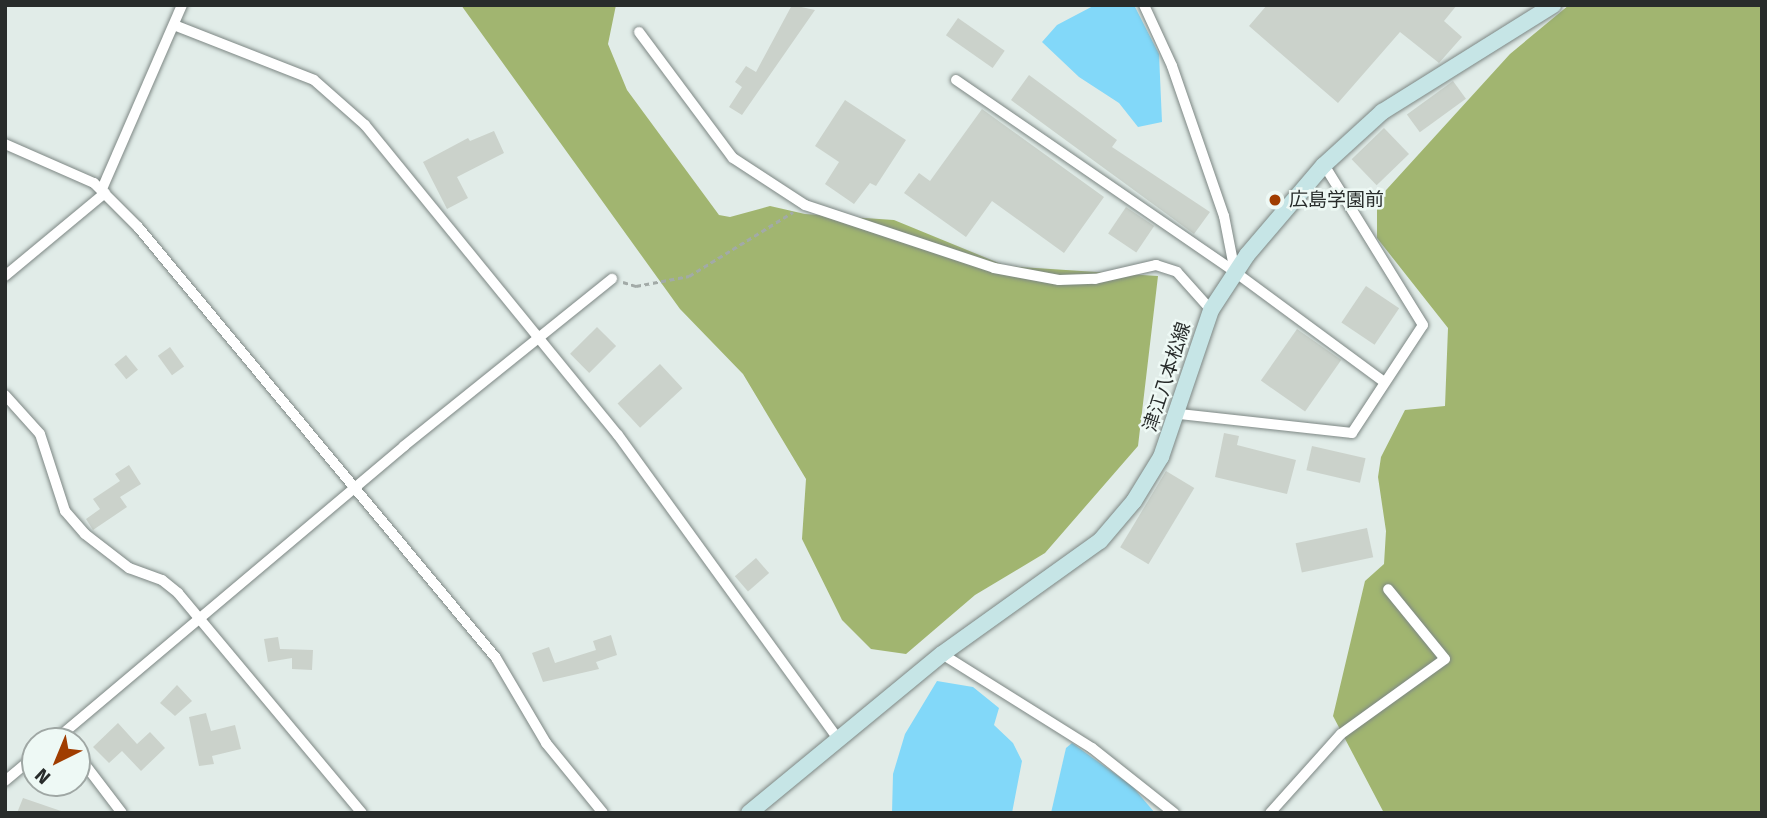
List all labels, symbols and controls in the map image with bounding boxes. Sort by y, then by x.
place label: 広島学園前 [1289,189,1384,211]
marker: 広島学園前 [1267,192,1283,208]
street label: 津江八本松線 [1139,319,1195,435]
north arrow [21,727,91,797]
text: N [30,764,55,789]

